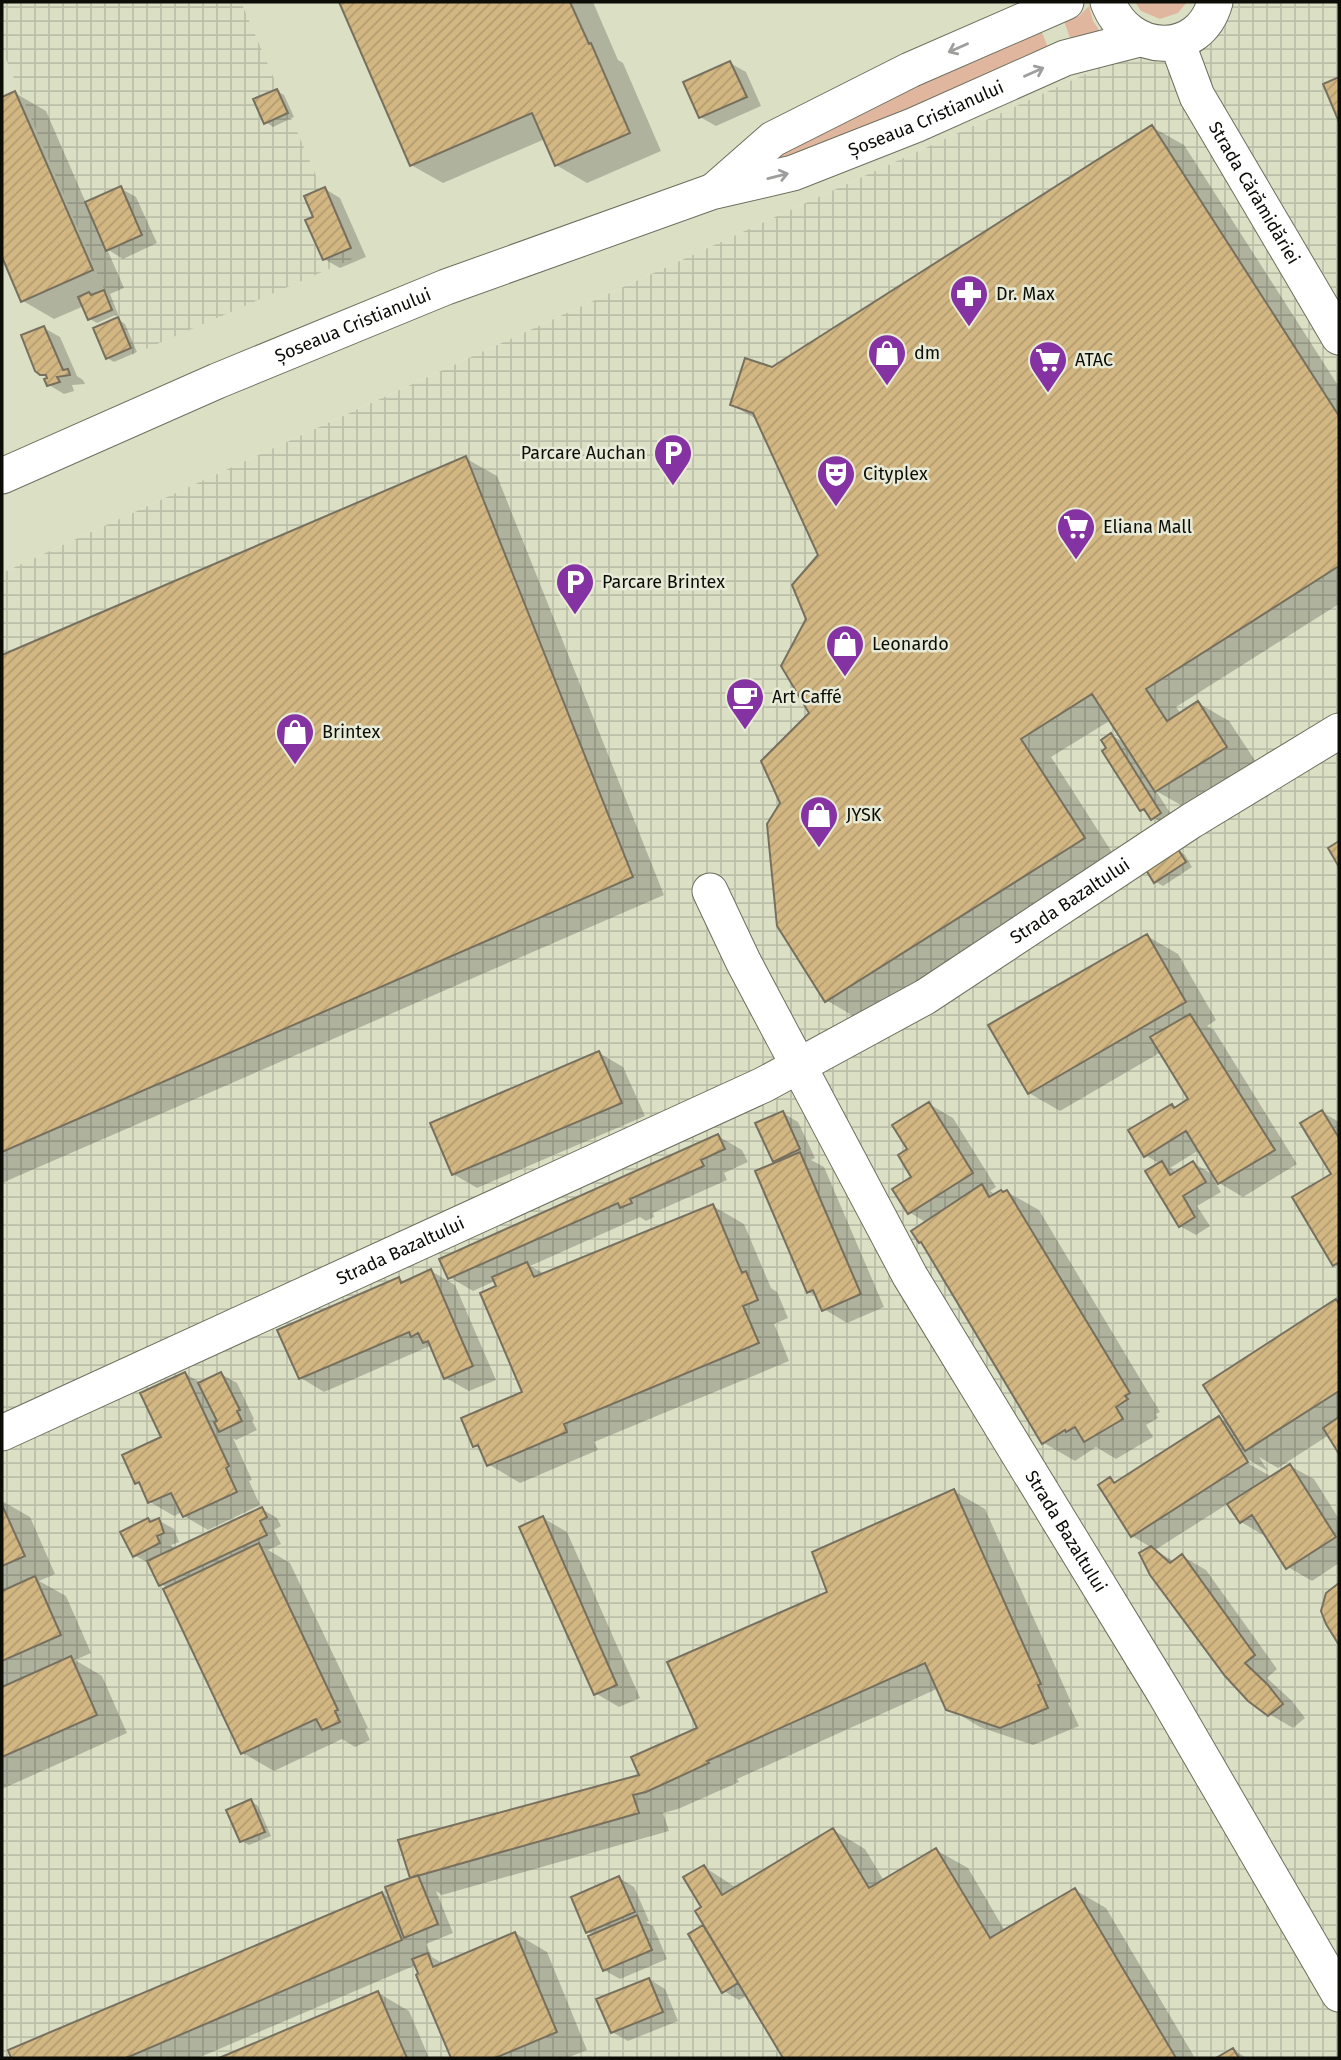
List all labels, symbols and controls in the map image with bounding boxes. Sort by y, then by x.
one-way arrow [948,43,969,56]
one-way arrow [1022,65,1044,78]
street label: Șoseaua Cristianului [845,76,1007,162]
street label: Strada Cărămidăriei [1204,118,1305,268]
one-way arrow [766,169,789,182]
pharmacy icon: Dr. Max [948,273,990,328]
street label: Șoseaua Cristianului [272,283,434,368]
place label: Dr. Max [996,283,1055,305]
shop icon: dm [866,332,908,387]
supermarket icon: ATAC [1027,339,1069,394]
place label: dm [914,342,940,364]
place label: ATAC [1075,349,1113,371]
parking icon: Parcare Auchan [652,432,694,487]
place label: Parcare Auchan [521,442,646,464]
theatre icon: Cityplex [815,453,857,508]
place label: Cityplex [863,463,928,485]
supermarket icon: Eliana Mall [1055,506,1097,561]
place label: Eliana Mall [1103,516,1192,538]
parking icon: Parcare Brintex [554,561,596,616]
place label: Parcare Brintex [602,571,725,593]
shop icon: Leonardo [824,623,866,678]
place label: Leonardo [872,633,949,655]
cafe icon: Art Caffé [724,676,766,731]
place label: Art Caffé [772,686,842,708]
shop icon: Brintex [274,711,316,766]
place label: Brintex [322,721,380,743]
shop icon: JYSK [798,794,840,849]
place label: JYSK [846,804,882,826]
street label: Strada Bazaltului [1006,854,1134,949]
street label: Strada Bazaltului [333,1212,468,1290]
street label: Strada Bazaltului [1020,1466,1111,1596]

